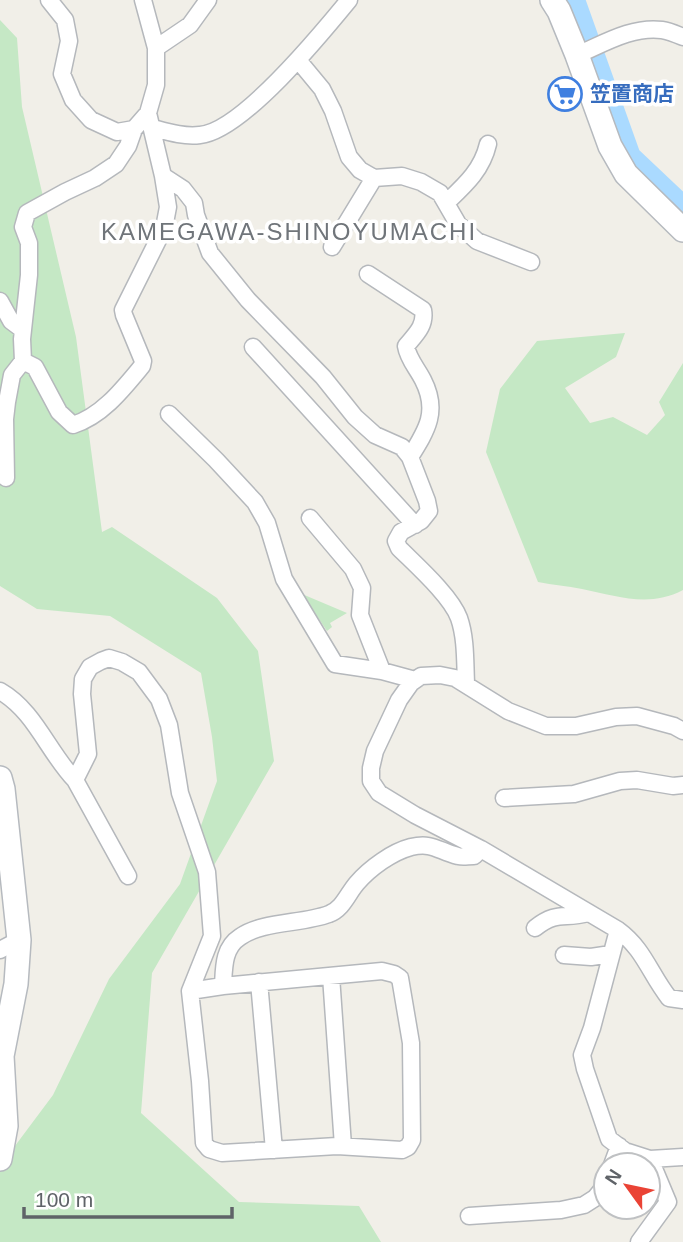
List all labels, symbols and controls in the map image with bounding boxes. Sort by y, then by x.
supermarket icon: 笠置商店 [546,75,584,113]
place label: 笠置商店 [590,82,674,105]
district label: KAMEGAWA-SHINOYUMACHI [101,218,477,245]
north arrow [592,1151,662,1221]
text: N [601,1166,626,1188]
scale bar [24,1176,233,1220]
text: 100 m [35,1188,93,1211]

